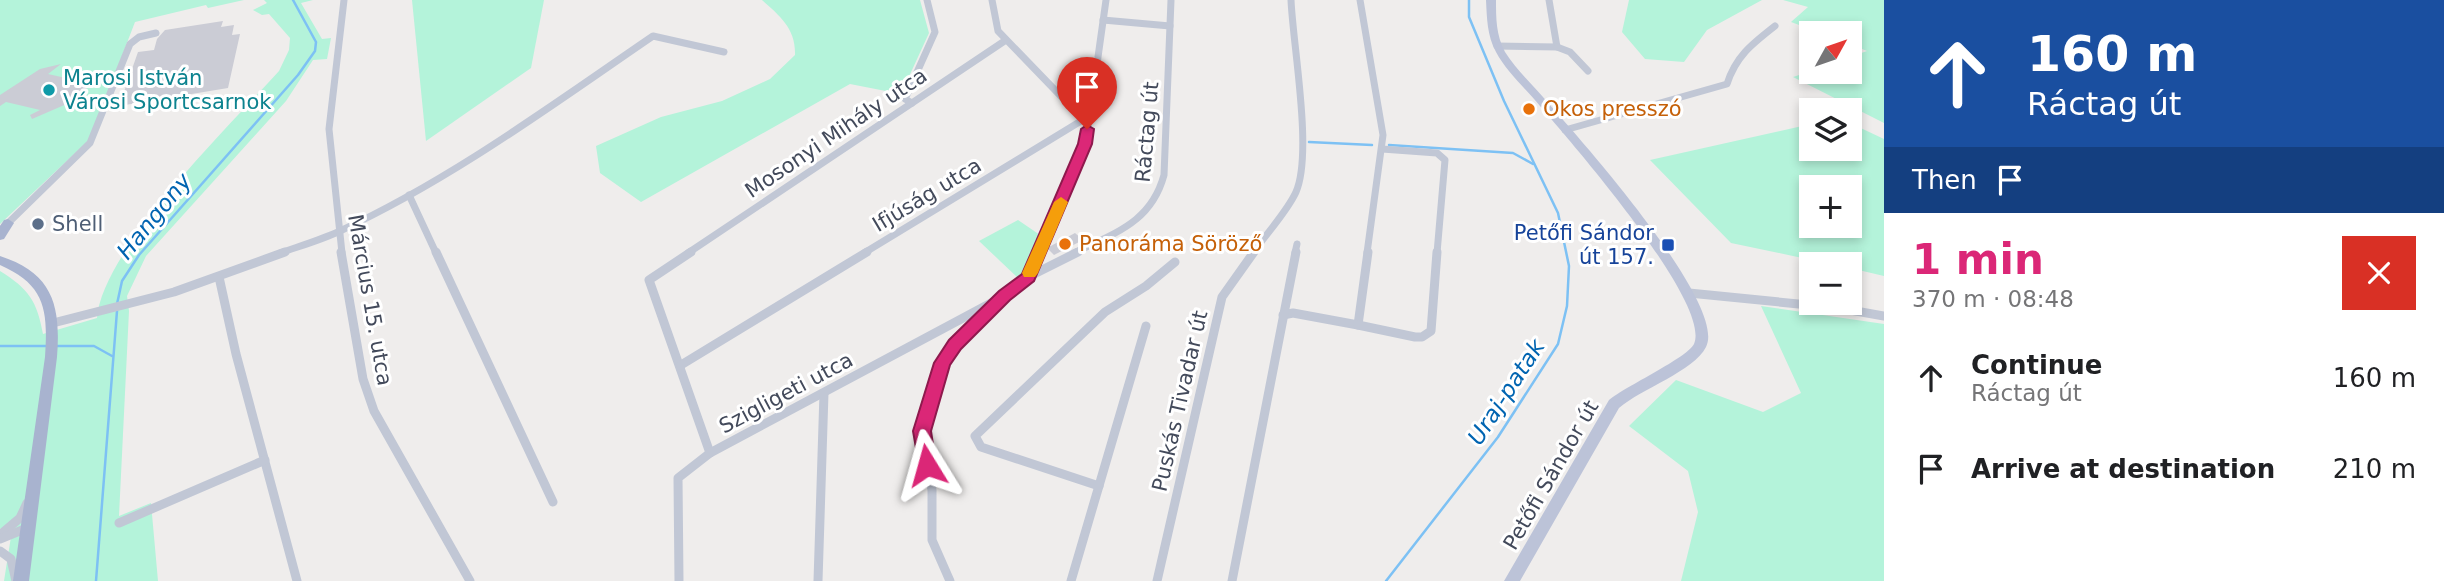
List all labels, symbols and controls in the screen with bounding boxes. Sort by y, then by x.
north arrow [1799,21,1862,84]
map controls [1799,21,1862,315]
text: 160 m [2027,26,2197,83]
icon: ahead [1912,28,2003,119]
pin [1057,57,1117,129]
street label: Mosonyi Mihály utca [741,63,931,203]
place label: Marosi István Városi Sportcsarnok [63,66,272,114]
icon: arrive [1068,68,1106,106]
street label: Ráctag út [1131,81,1163,183]
marker: Marosi István Városi Sportcsarnok [41,82,57,98]
text: Ráctag út [2027,85,2181,123]
place label: Okos presszó [1543,97,1682,121]
button: layers [1799,98,1862,161]
marker: Okos presszó [1521,101,1537,117]
street label: Ifjúság utca [868,153,986,237]
icon: arrive [1991,161,2029,199]
text: Then [1912,165,1977,195]
water label: Hangony [112,168,197,264]
button: + [1799,175,1862,238]
place label: Shell [52,212,103,236]
street label: Március 15. utca [343,212,397,388]
marker: Shell [30,216,46,232]
place label: Petőfi Sándor út 157. [1514,221,1654,269]
place label: Panoráma Söröző [1079,232,1262,256]
text: 1 min [1912,235,2044,284]
marker: Panoráma Söröző [1057,236,1073,252]
button: close [2342,236,2416,310]
marker: Petőfi Sándor út 157. [1660,237,1676,253]
button: − [1799,252,1862,315]
text: 370 m · 08:48 [1912,286,2074,312]
street label: Puskás Tivadar út [1147,308,1213,494]
water label: Uraj-patak [1462,333,1551,449]
street label: Szigligeti utca [715,348,857,438]
text: Continue [1971,350,2102,380]
icon: ahead [1912,359,1950,397]
text: 160 m [2333,363,2416,393]
text: Ráctag út [1971,380,2082,406]
street label: Petőfi Sándor út [1499,396,1603,554]
position arrow [890,428,964,502]
icon: arrive [1912,450,1950,488]
text: Arrive at destination [1971,454,2275,484]
text: 210 m [2333,454,2416,484]

